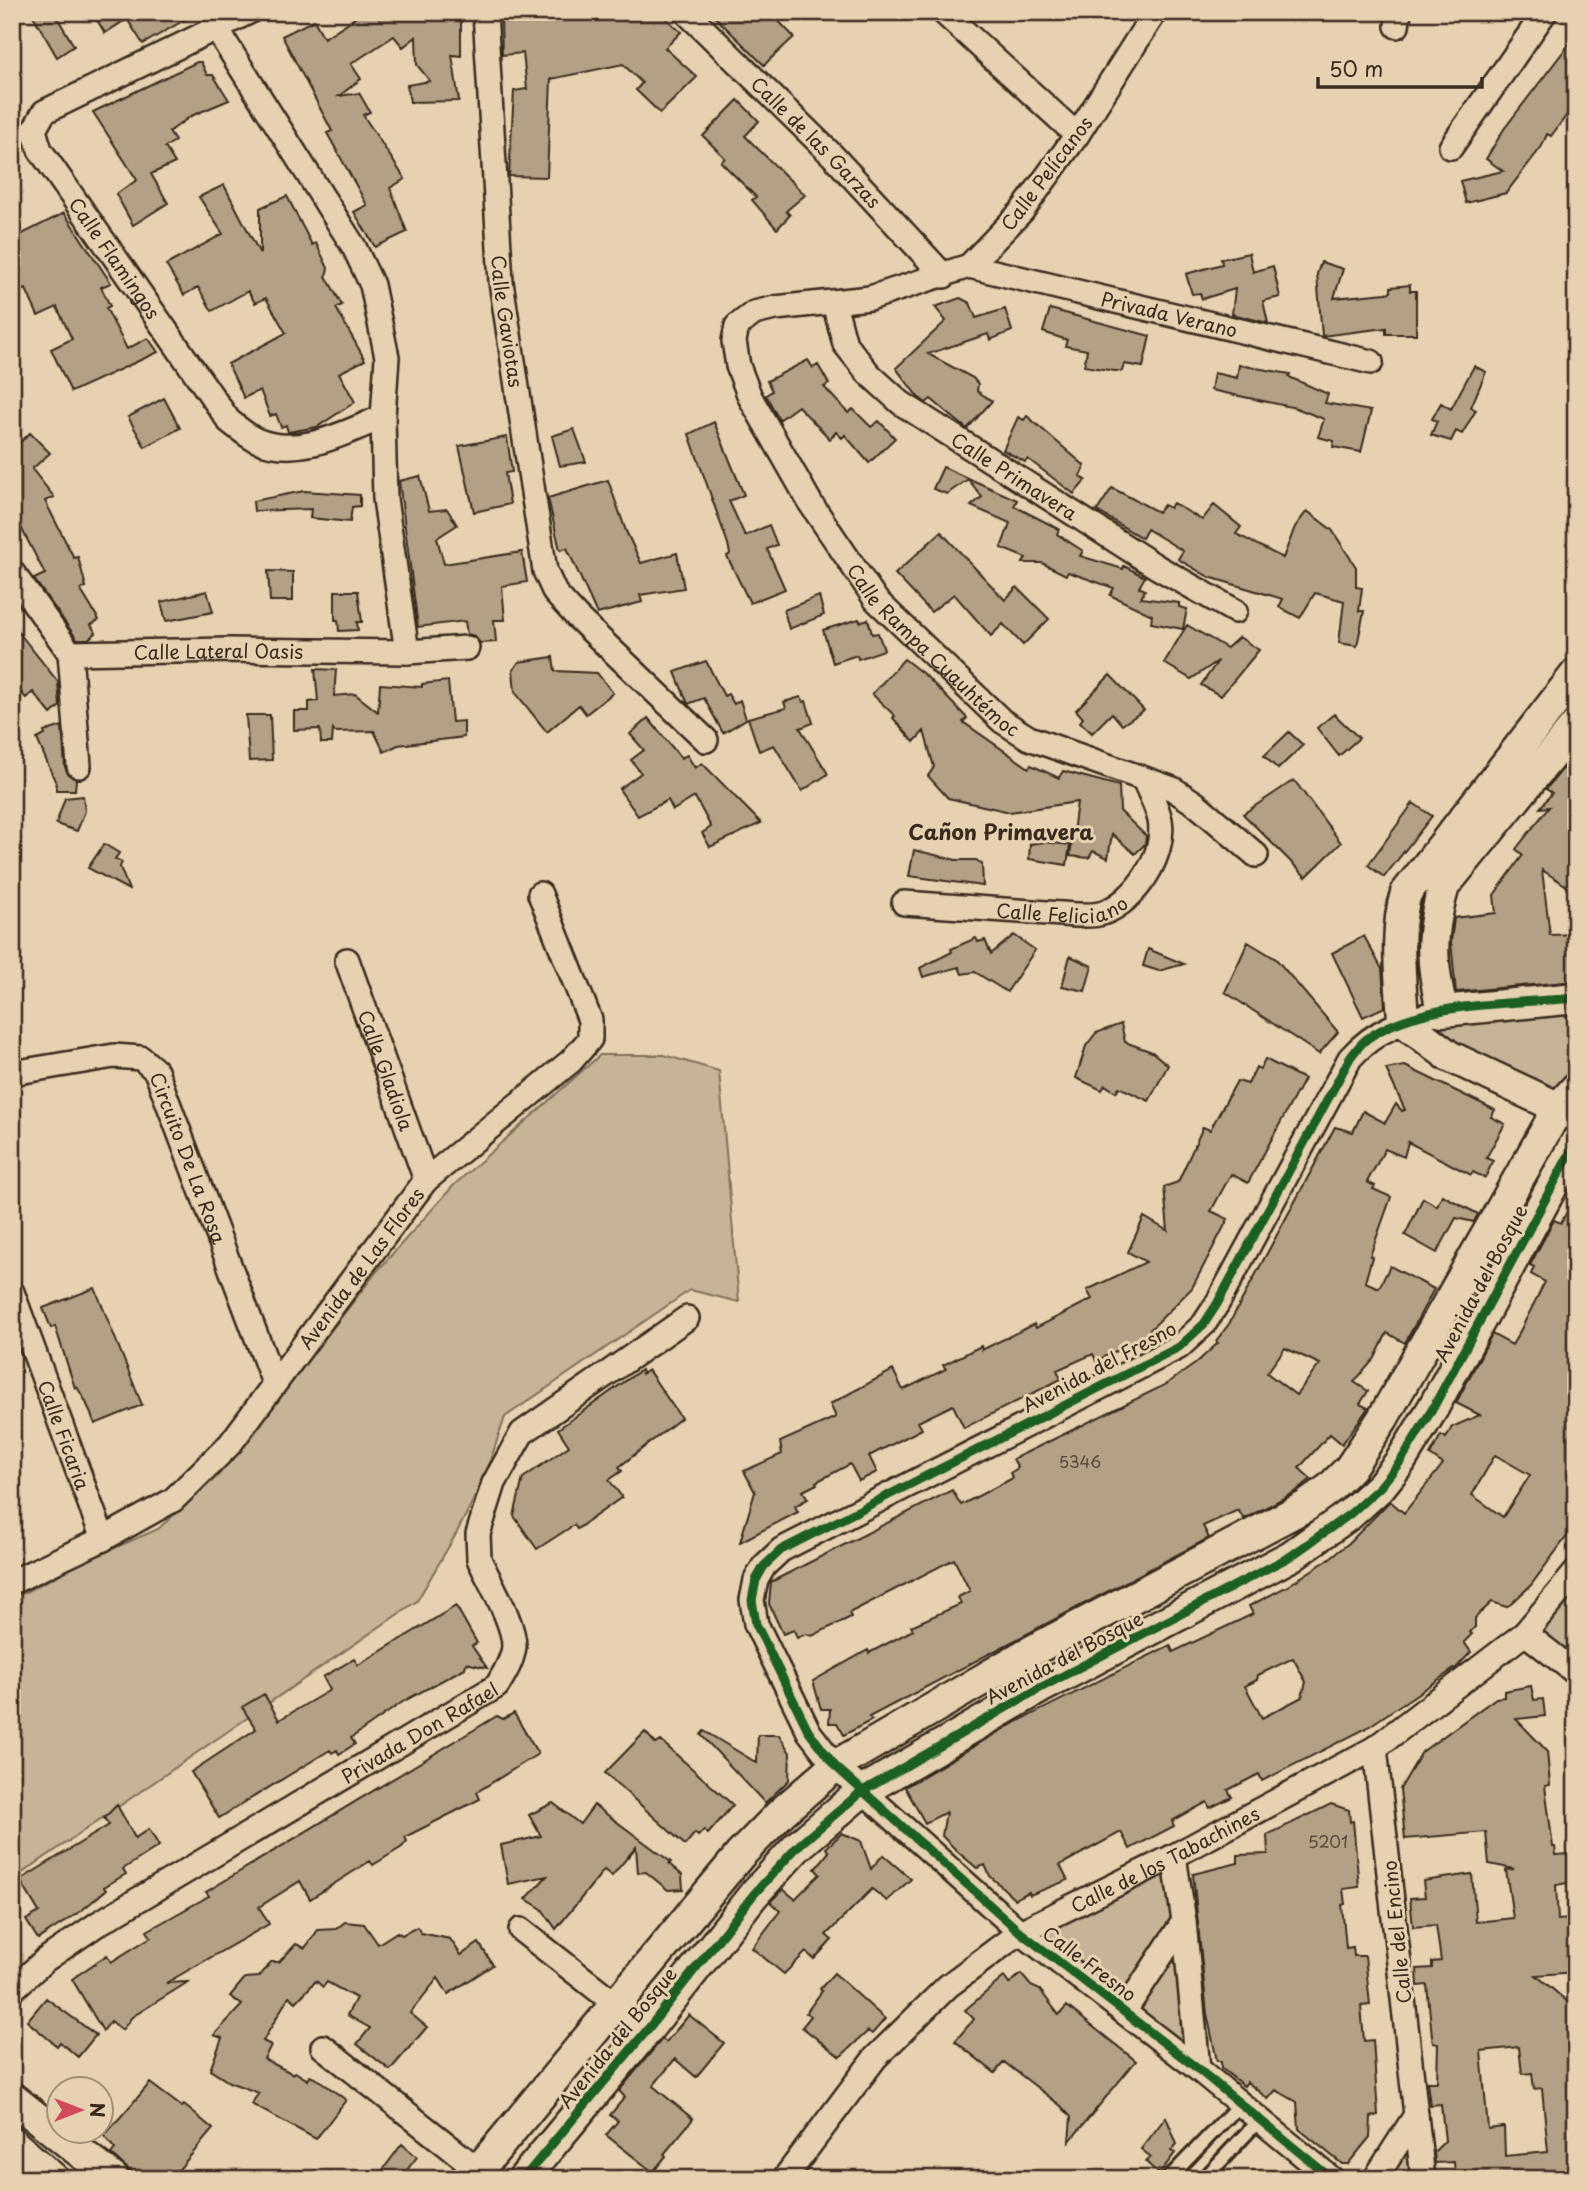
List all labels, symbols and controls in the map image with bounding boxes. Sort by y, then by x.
scale bar [1318,46,1483,90]
text: 50 m [1329,52,1383,84]
street label: Calle de las Garzas [745,69,888,214]
street label: Calle Pelícanos [994,110,1098,236]
street label: Calle Flamingos [63,191,168,324]
street label: Calle Gaviotas [485,254,531,389]
street label: Privada Verano [1098,284,1240,344]
street label: Calle Primavera [946,425,1084,527]
street label: Calle Rampa Cuauhtémoc [841,558,1025,743]
street label: Calle Lateral Oasis [133,636,304,666]
district label: Cañon Primavera [908,815,1094,847]
street label: Calle Feliciano [995,889,1133,929]
street label: Calle Gladiola [352,1006,421,1135]
street label: Circuito De La Rosa [144,1068,234,1248]
street label: Avenida de Las Flores [291,1181,430,1355]
street label: Avenida del Bosque [1427,1199,1533,1367]
street label: Avenida del Fresno [1017,1314,1181,1418]
street label: Calle Ficaria [32,1376,98,1493]
house number: 5346 [1059,1449,1101,1473]
street label: Avenida del Bosque [980,1604,1148,1710]
street label: Privada Don Rafael [336,1675,503,1790]
street label: Calle de los Tabachines [1065,1799,1264,1919]
house number: 5201 [1308,1829,1348,1853]
street label: Calle del Encino [1375,1859,1417,2005]
street label: Calle Fresno [1037,1918,1143,2008]
street label: Avenida del Bosque [551,1960,683,2114]
north arrow [46,2076,116,2146]
text: N [84,2102,112,2118]

